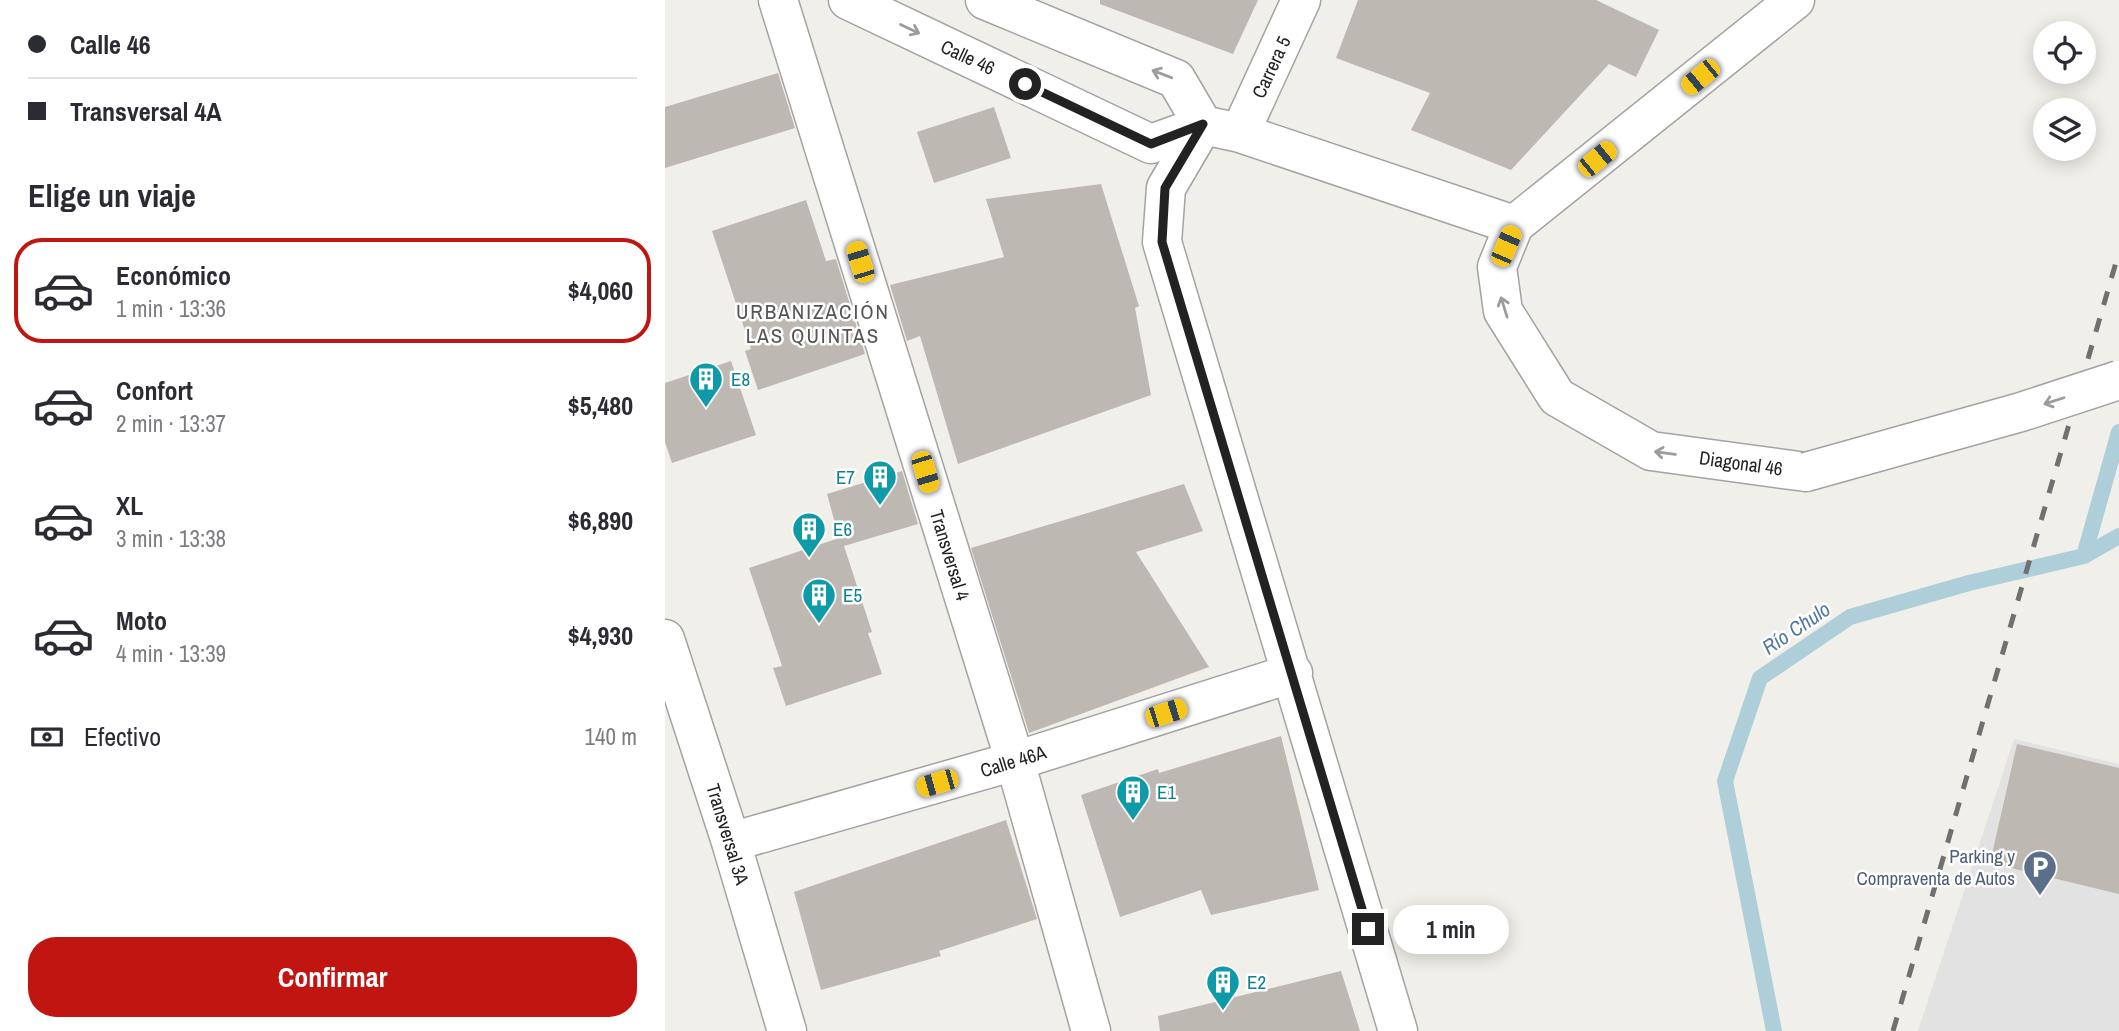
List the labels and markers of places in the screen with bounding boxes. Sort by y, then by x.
building icon: E8 [687,360,725,409]
place label: E8 [731,366,750,392]
building icon: E7 [861,458,899,507]
place label: E7 [836,464,855,490]
building icon: E6 [790,510,828,559]
place label: E6 [833,516,852,542]
building icon: E5 [800,576,838,625]
place label: E5 [843,582,862,608]
building icon: E1 [1114,773,1152,822]
place label: E1 [1157,779,1176,805]
place label: Parking y Compraventa de Autos [1857,843,2015,891]
parking icon: Parking y Compraventa de Autos [2021,848,2059,897]
building icon: E2 [1204,963,1242,1012]
place label: E2 [1247,969,1266,995]

